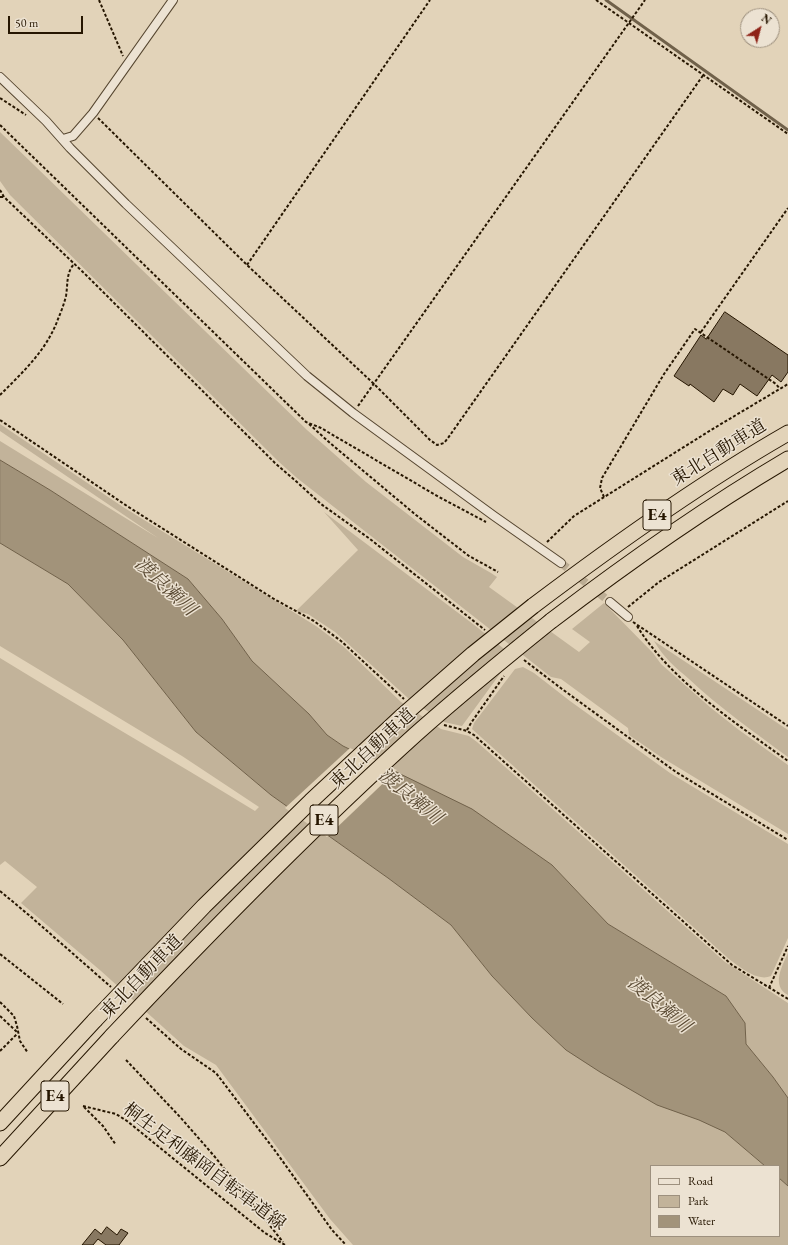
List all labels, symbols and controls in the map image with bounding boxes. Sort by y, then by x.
scale bar [10,8,85,34]
north arrow [740,8,780,48]
text: N [759,11,774,27]
text: 50 m [15,15,38,31]
street label: 東北自動車道 [667,415,771,491]
road number: E4 [643,500,671,530]
water label: 渡良瀬川 [129,553,201,621]
street label: 東北自動車道 [326,704,420,794]
water label: 渡良瀬川 [373,764,447,830]
road number: E4 [310,805,338,835]
street label: 東北自動車道 [97,931,187,1023]
water label: 渡良瀬川 [623,972,695,1038]
road number: E4 [41,1081,69,1111]
street label: 桐生足利藤岡自転車道線 [118,1099,290,1235]
legend [650,1165,780,1237]
text: Road [688,1173,713,1189]
text: Park [688,1193,708,1209]
text: Water [688,1213,715,1229]

